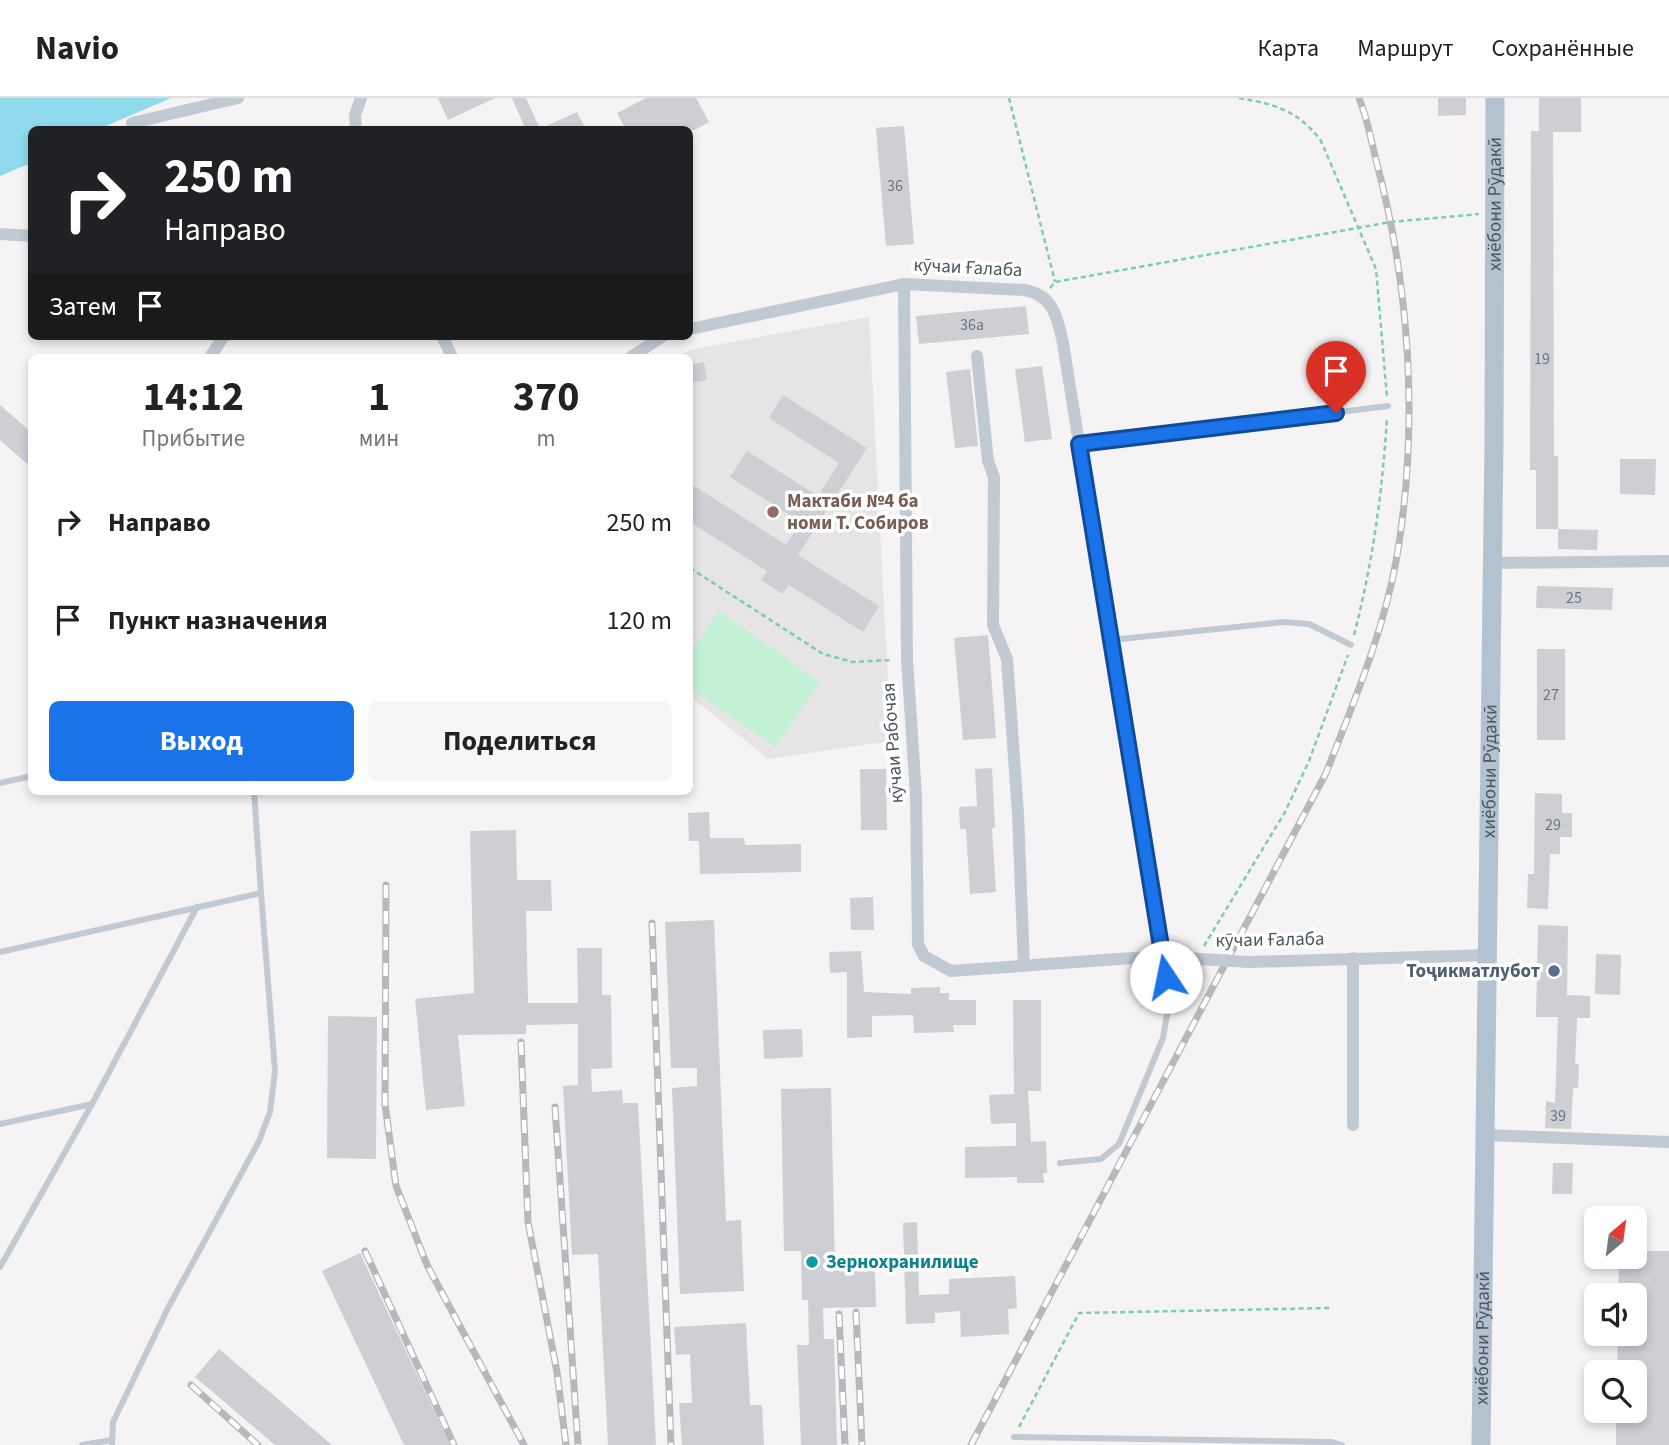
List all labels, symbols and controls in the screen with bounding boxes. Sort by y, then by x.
text: Navio [35,25,119,72]
text: Карта [1258,31,1319,66]
text: Маршрут [1357,31,1453,66]
text: Сохранённые [1491,31,1634,66]
street label: хиёбони Рӯдакӣ [1481,137,1508,271]
text: 250 m [164,142,293,212]
icon: right [49,154,140,245]
house number: 36 [887,175,903,197]
text: Направо [164,207,286,253]
street label: кӯчаи Ғалаба [913,252,1023,284]
icon: arrive [131,287,169,325]
text: Затем [49,288,117,325]
house number: 36а [960,314,984,336]
pin [1306,341,1366,413]
house number: 19 [1534,348,1550,370]
icon: arrive [1317,352,1355,390]
text: 14:12 [143,367,244,427]
text: 1 [368,367,390,427]
text: 370 [513,367,579,427]
text: Прибытие [142,422,245,455]
text: мин [359,422,399,455]
text: m [537,422,556,455]
place label: Мактаби №4 ба номи Т. Собиров [787,488,929,537]
icon: right [49,503,87,541]
text: Направо [108,504,211,541]
text: 250 m [606,504,672,541]
marker: Мактаби №4 ба номи Т. Собиров [765,504,781,520]
house number: 25 [1566,587,1582,609]
icon: arrive [49,601,87,639]
text: Пункт назначения [108,602,328,639]
text: 120 m [606,602,672,639]
street label: кӯчаи Рабочая [875,682,911,804]
house number: 27 [1543,684,1559,706]
button: Выход [49,701,354,781]
button: Поделиться [368,701,672,781]
street label: хиёбони Рӯдакӣ [1475,704,1504,838]
house number: 29 [1545,814,1561,836]
street label: кӯчаи Ғалаба [1215,926,1325,954]
position arrow [1129,940,1203,1014]
place label: Тоҷикматлубот [1406,958,1540,985]
marker: Тоҷикматлубот [1546,963,1562,979]
house number: 39 [1550,1105,1566,1127]
north arrow [1584,1206,1647,1269]
map controls [1584,1206,1647,1423]
place label: Зернохранилище [826,1249,979,1276]
marker: Зернохранилище [804,1254,820,1270]
street label: хиёбони Рӯдакӣ [1468,1271,1497,1405]
button: sound [1584,1283,1647,1346]
button: search [1584,1360,1647,1423]

